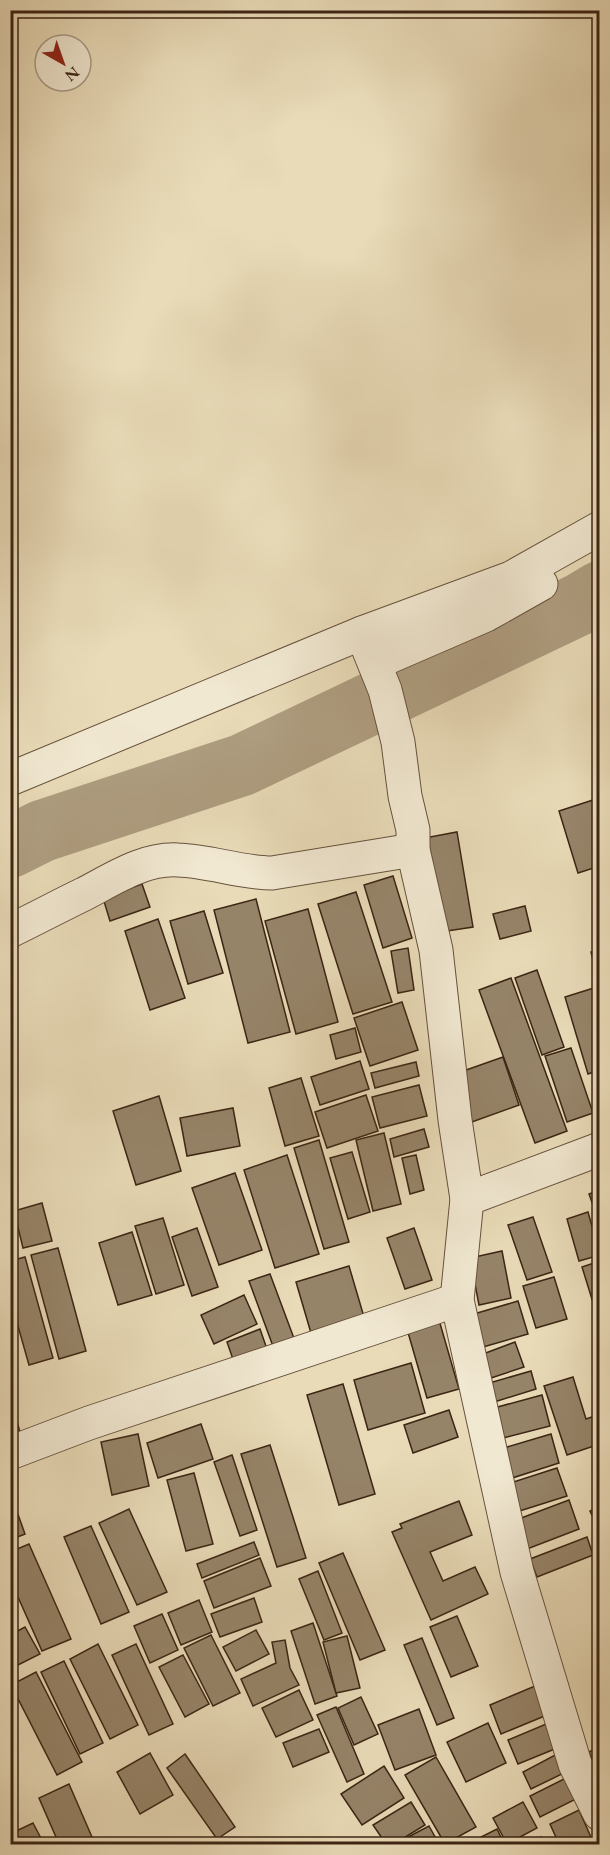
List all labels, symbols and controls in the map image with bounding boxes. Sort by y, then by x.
north arrow [33,33,93,93]
text: N [61,62,84,86]

